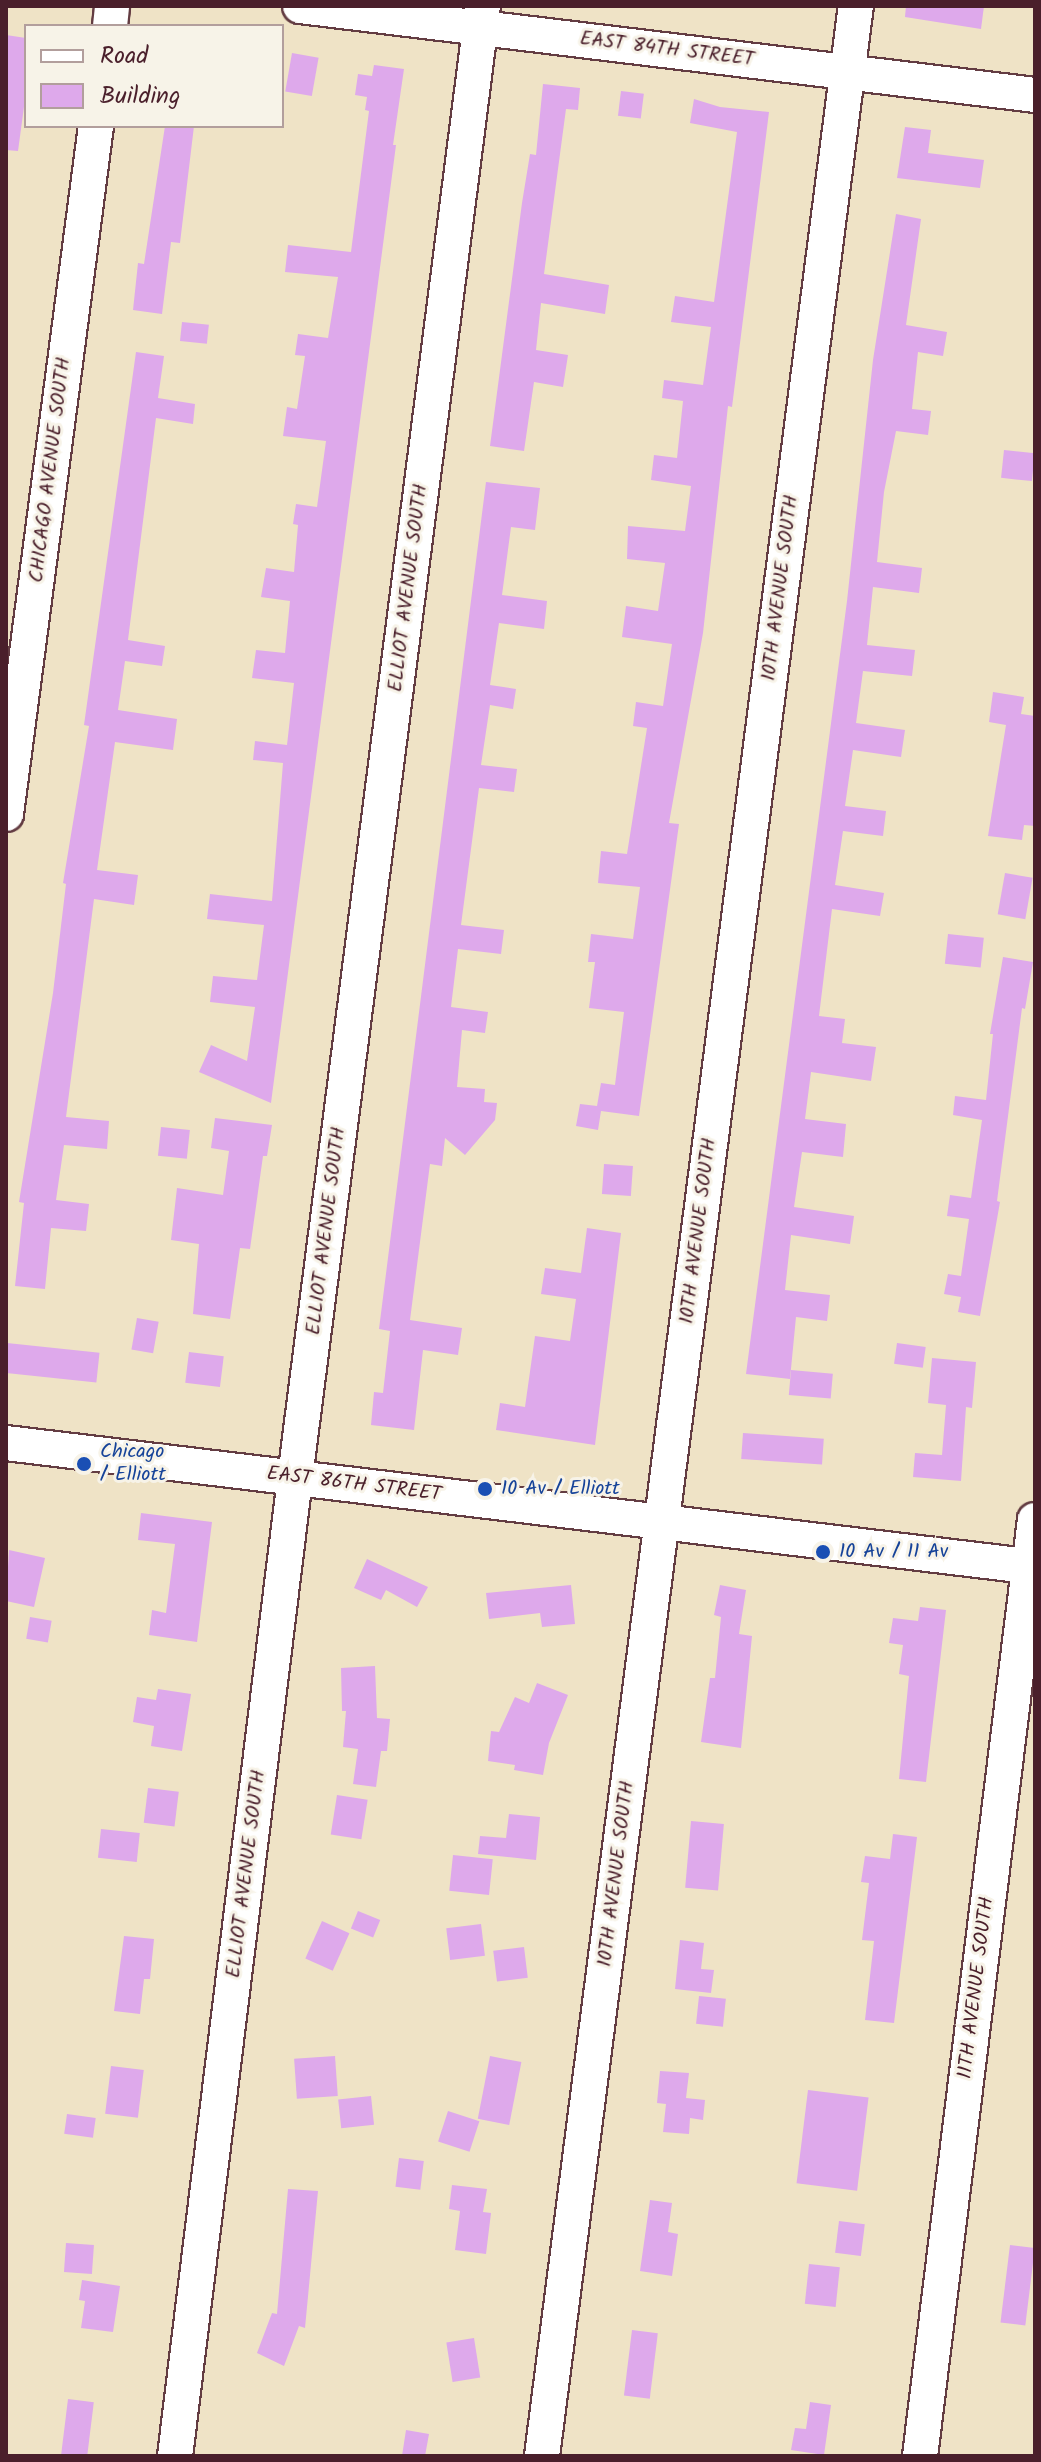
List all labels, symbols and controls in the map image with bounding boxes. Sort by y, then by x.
legend [24,24,284,128]
street label: EAST 84TH STREET [578,27,756,73]
text: Road [100,37,148,76]
text: Building [100,77,180,116]
street label: CHICAGO AVENUE SOUTH [25,356,77,584]
street label: ELLIOT AVENUE SOUTH [384,483,434,693]
street label: 10TH AVENUE SOUTH [758,494,804,682]
street label: ELLIOT AVENUE SOUTH [302,1126,352,1336]
street label: 10TH AVENUE SOUTH [676,1137,722,1325]
place label: Chicago / Elliott [100,1440,166,1487]
marker: Chicago / Elliott [75,1455,93,1473]
street label: EAST 86TH STREET [265,1462,443,1508]
place label: 10 Av / Elliott [501,1477,620,1501]
marker: 10 Av / Elliott [476,1480,494,1498]
place label: 10 Av / 11 Av [839,1540,948,1564]
marker: 10 Av / 11 Av [814,1543,832,1561]
street label: ELLIOT AVENUE SOUTH [222,1769,272,1979]
street label: 10TH AVENUE SOUTH [594,1780,640,1968]
street label: 11TH AVENUE SOUTH [954,1896,1000,2080]

